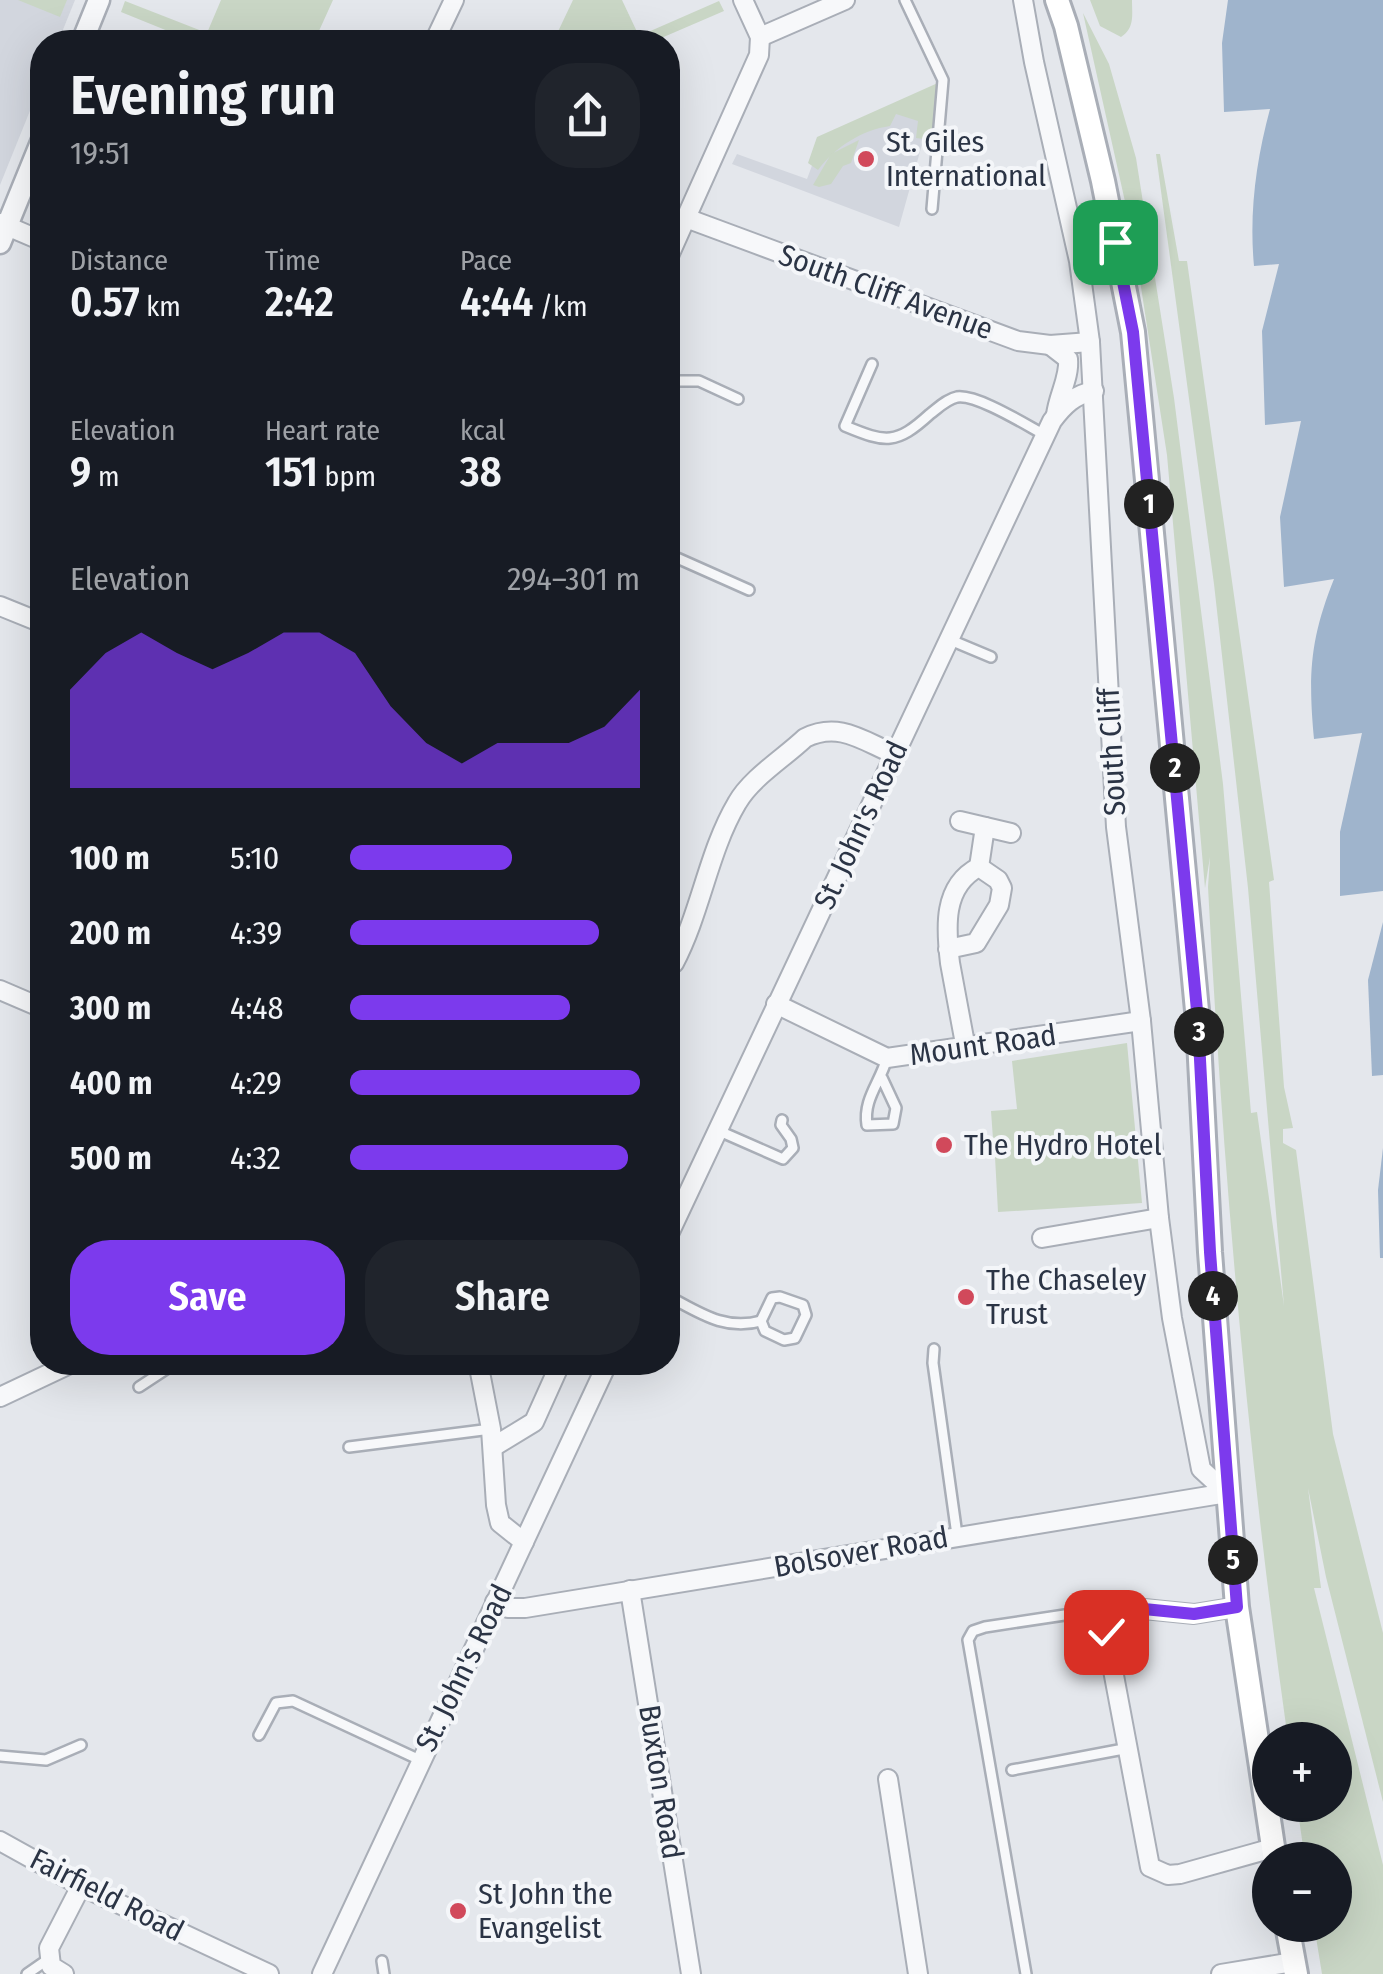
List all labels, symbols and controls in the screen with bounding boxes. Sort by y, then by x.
text: Evening run [70,63,336,129]
button: share [535,63,640,168]
place label: St. Giles International [886,124,1046,194]
text: 19:51 [70,134,131,172]
marker: St. Giles International [855,148,877,170]
pin [1073,200,1158,285]
icon: arrive [1088,215,1143,270]
street label: South Cliff Avenue [774,237,998,347]
text: Distance [70,244,168,277]
text: Time [265,244,320,277]
text: Pace [460,244,512,277]
text: 0.57 [70,277,140,327]
text: 2:42 [265,277,334,327]
text: 4:44 [460,277,533,327]
text: km [140,290,181,323]
text: /km [533,290,587,323]
text: Elevation [70,414,175,447]
text: Heart rate [265,414,380,447]
text: kcal [460,414,505,447]
text: 9 [70,447,91,497]
text: 151 [265,447,318,497]
text: 38 [460,447,502,497]
text: m [91,460,119,493]
text: bpm [318,460,376,493]
pin: 1 [1124,479,1174,529]
text: 1 [1143,487,1155,520]
text: Elevation [70,560,190,598]
text: 294–301 m [507,560,640,598]
street label: South Cliff [1091,685,1133,817]
street label: St. John's Road [806,735,916,915]
pin: 2 [1150,743,1200,793]
text: 2 [1169,751,1181,784]
text: 100 m [70,839,150,877]
text: 5:10 [230,839,279,877]
text: 200 m [70,914,151,952]
text: 4:39 [230,914,282,952]
text: 300 m [70,989,151,1027]
text: 4:48 [230,989,284,1027]
pin: 3 [1174,1007,1224,1057]
text: 3 [1192,1015,1206,1048]
street label: Mount Road [907,1017,1059,1073]
text: 400 m [70,1064,152,1102]
text: 4:29 [230,1064,282,1102]
place label: The Hydro Hotel [964,1127,1162,1163]
marker: The Hydro Hotel [933,1134,955,1156]
text: 500 m [70,1139,152,1177]
text: 4:32 [230,1139,281,1177]
button: Save [70,1240,345,1355]
button: Share [365,1240,640,1355]
place label: The Chaseley Trust [986,1262,1147,1332]
pin: 4 [1188,1271,1238,1321]
text: 4 [1206,1279,1220,1312]
marker: The Chaseley Trust [955,1286,977,1308]
street label: Bolsover Road [771,1519,951,1585]
pin: 5 [1208,1535,1258,1585]
text: 5 [1226,1543,1240,1576]
street label: St. John's Road [408,1579,520,1757]
pin [1064,1590,1149,1675]
icon: check [1079,1605,1134,1660]
street label: Buxton Road [631,1702,691,1862]
map controls [1252,1722,1352,1942]
button: + [1252,1722,1352,1822]
street label: Fairfield Road [24,1841,190,1949]
button: − [1252,1842,1352,1942]
place label: St John the Evangelist [478,1876,613,1946]
marker: St John the Evangelist [447,1900,469,1922]

